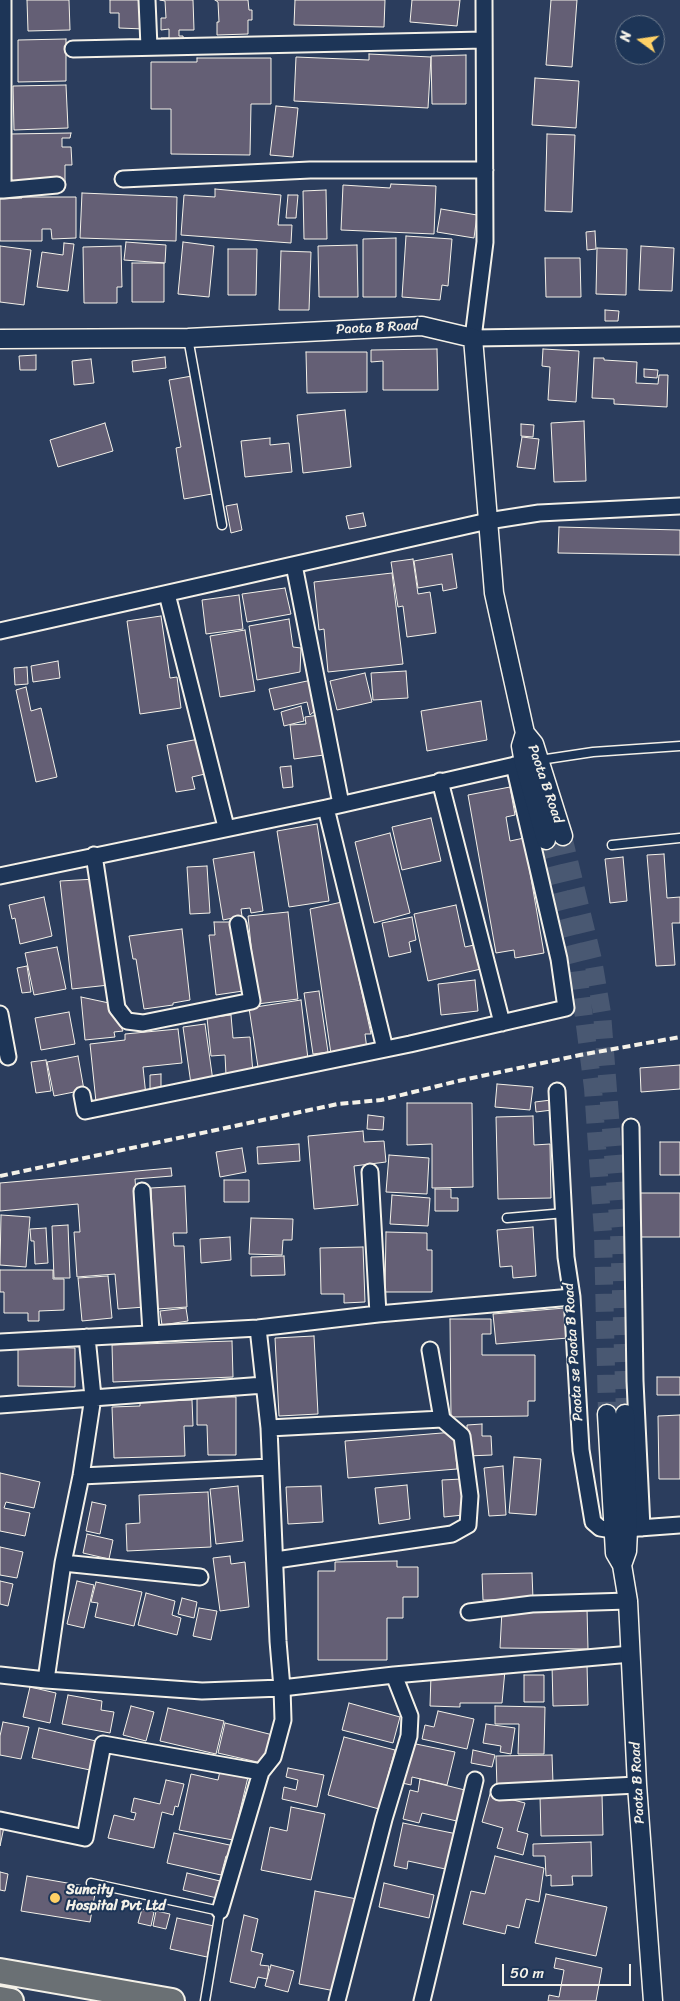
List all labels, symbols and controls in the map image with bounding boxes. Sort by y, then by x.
north arrow [615,15,665,65]
text: N [613,29,639,44]
street label: Paota B Road [336,317,418,339]
street label: Paota B Road [524,743,566,825]
street label: Paota se Paota B Road [561,1282,587,1422]
street label: Paota B Road [627,1742,649,1824]
place label: Suncity Hospital Pvt Ltd [66,1882,166,1914]
marker: Suncity Hospital Pvt Ltd [48,1891,62,1905]
scale bar [505,1954,634,1986]
text: 50 m [510,1960,544,1986]

